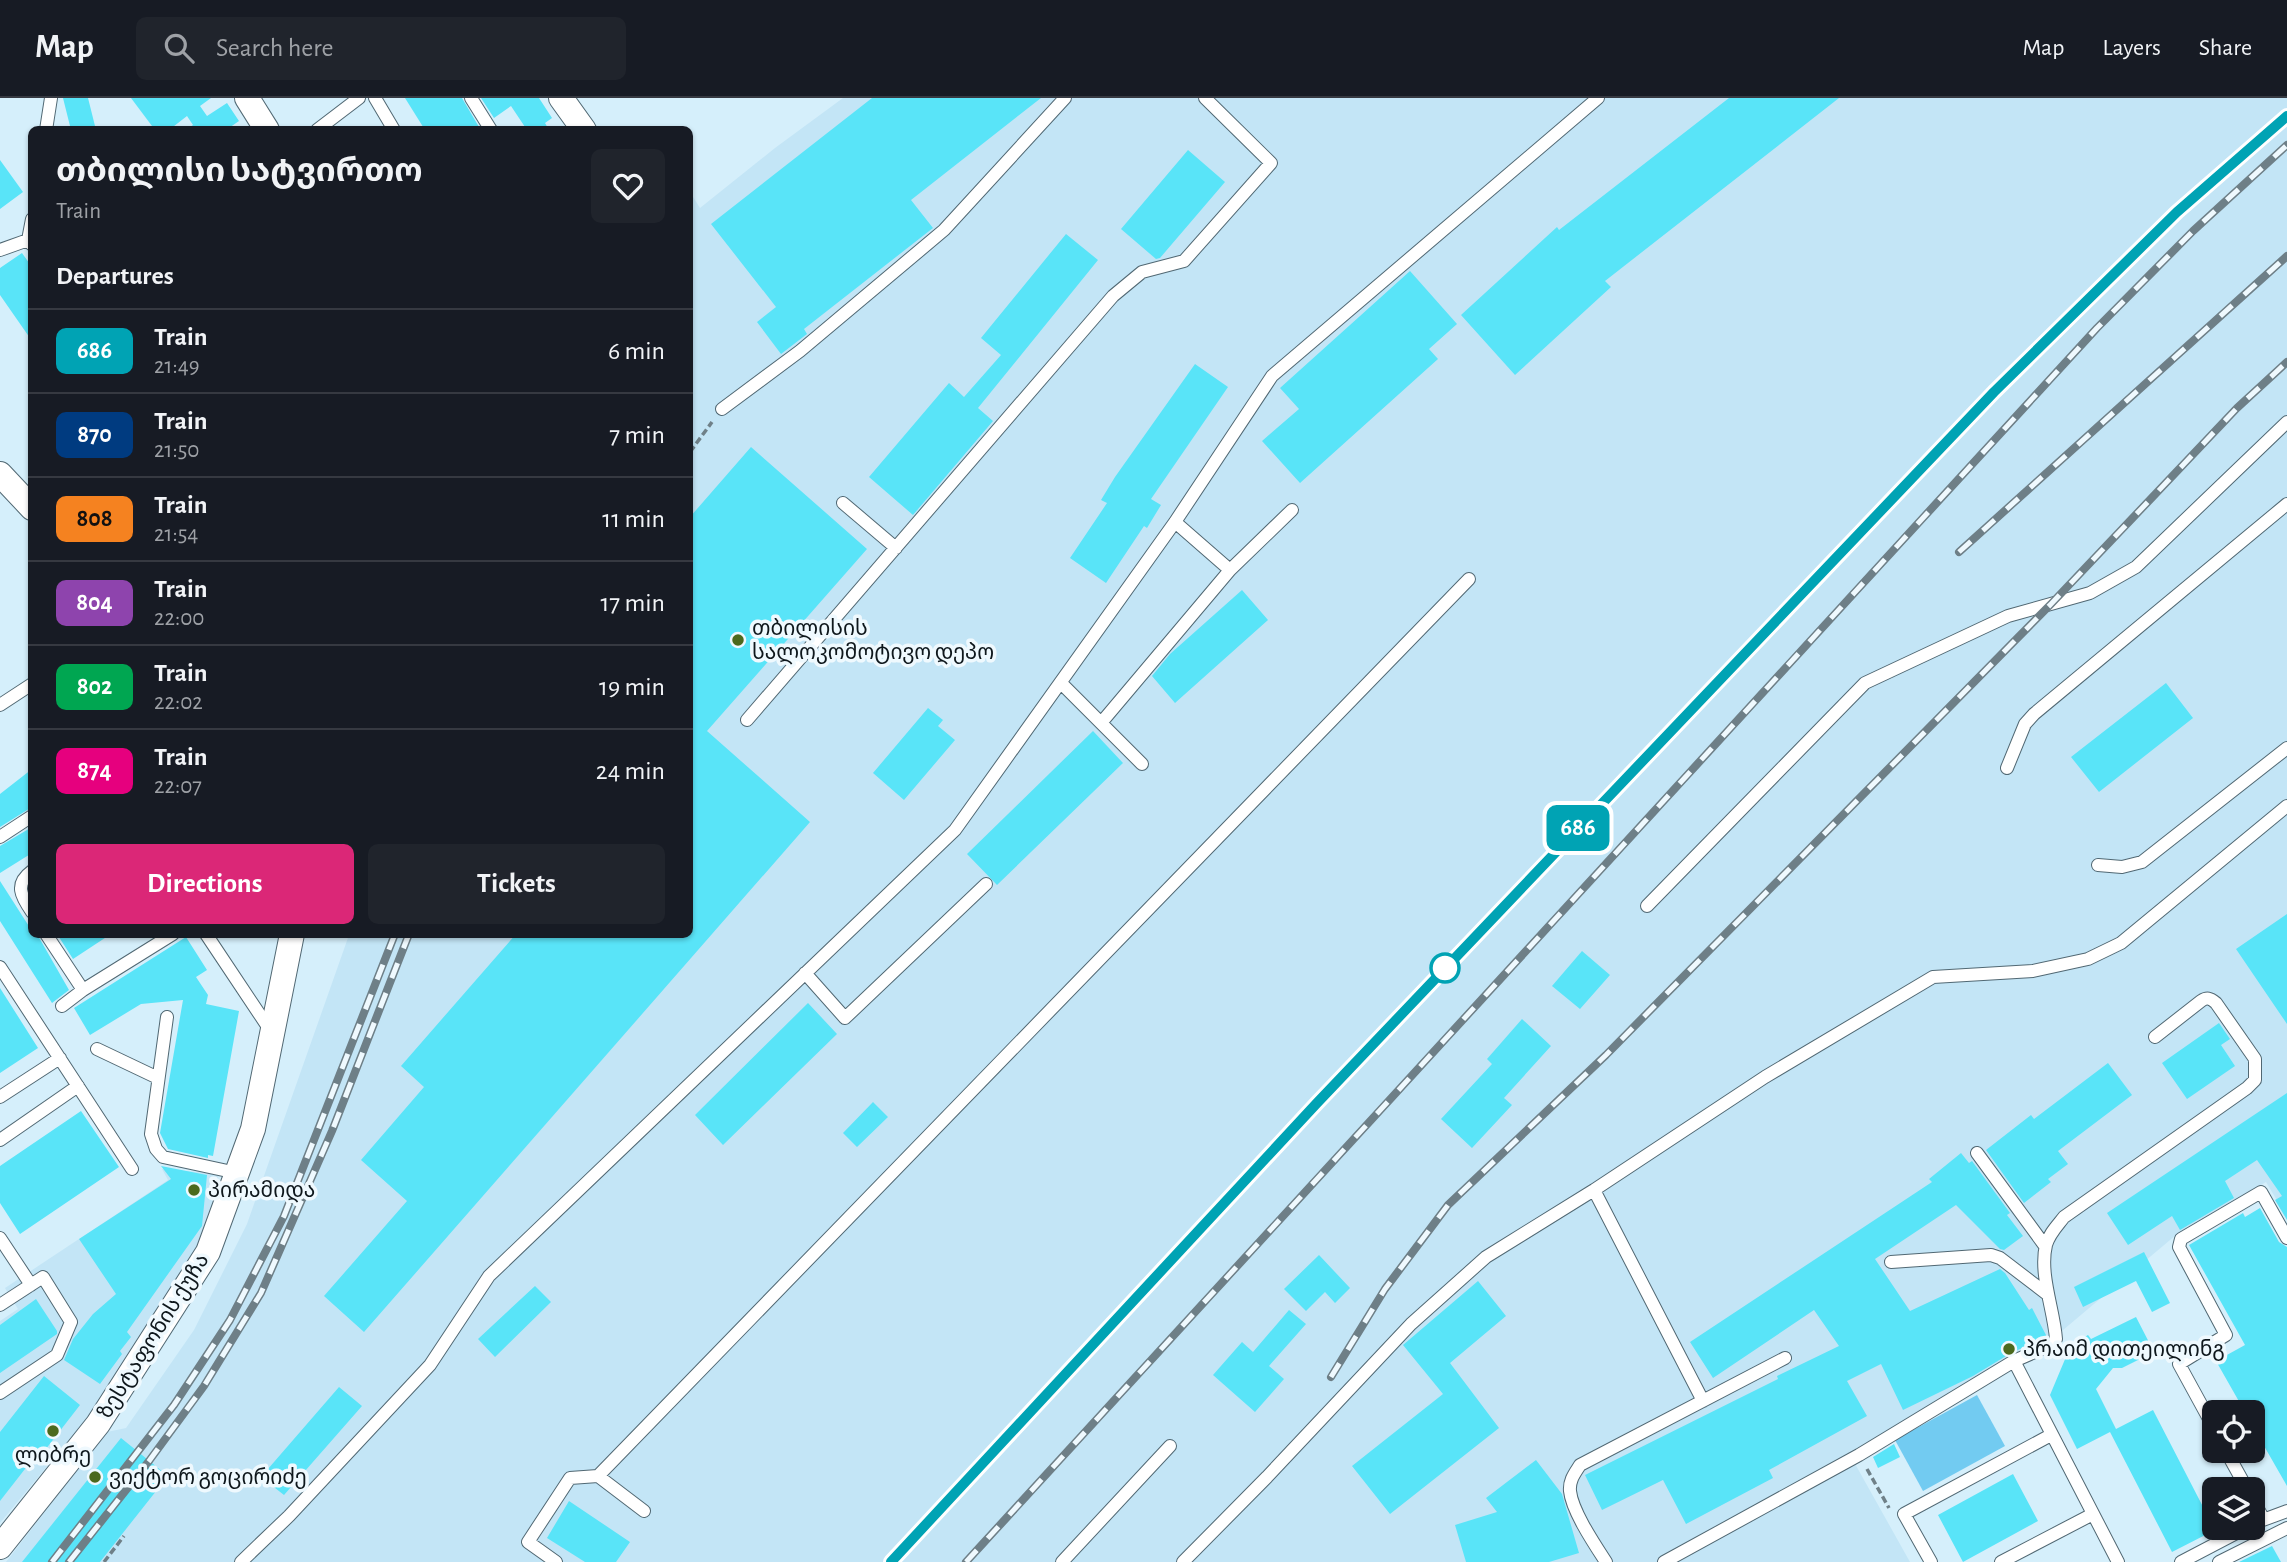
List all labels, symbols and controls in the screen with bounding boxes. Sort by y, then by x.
search box [136,17,626,80]
icon: search [160,29,198,67]
text: Map [35,31,94,64]
text: Search here [216,35,334,61]
text: Map [2022,36,2064,60]
text: Layers [2102,36,2161,60]
text: Share [2199,36,2252,60]
button: heart [591,149,665,223]
text: თბილისი სატვირთო [56,155,423,188]
text: Train [56,200,101,223]
text: Departures [56,263,174,289]
text: Train [154,324,207,350]
text: 6 min [608,338,665,364]
text: 686 [77,339,112,363]
text: 21:49 [154,355,200,378]
text: Train [154,408,207,434]
text: 7 min [609,422,665,448]
text: 870 [77,423,112,447]
text: 21:50 [154,439,199,462]
text: Train [154,492,207,518]
text: 11 min [602,506,665,532]
text: 808 [76,507,113,531]
text: 21:54 [154,523,198,546]
text: Train [154,576,207,602]
text: 17 min [600,590,665,616]
text: 804 [76,591,113,615]
text: 22:00 [154,607,205,630]
place label: თბილისის სალოკომოტივო დეპო [752,618,994,665]
marker: თბილისის სალოკომოტივო დეპო [730,632,746,648]
text: Train [154,660,207,686]
text: 19 min [599,674,665,700]
text: 802 [77,675,112,699]
text: 22:02 [154,691,203,714]
text: Train [154,744,207,770]
text: 24 min [596,758,665,784]
text: 874 [77,759,112,783]
text: 22:07 [154,775,202,798]
line badge: 686 [1538,805,1618,851]
text: 686 [1560,816,1596,840]
button: Directions [56,844,354,924]
button: Tickets [368,844,665,924]
unlabelled marker [1430,953,1460,983]
place label: პირამიდა [208,1180,315,1203]
marker: პირამიდა [186,1182,202,1198]
street label: ზესტაფონის ქუჩა [94,1250,214,1423]
place label: პრაიმ დითეილინგ [2023,1339,2225,1362]
marker: პრაიმ დითეილინგ [2001,1341,2017,1357]
map controls [2202,1400,2265,1540]
button: locate [2202,1400,2265,1463]
marker: ლიბრე [45,1423,61,1439]
place label: ლიბრე [15,1445,91,1468]
place label: ვიქტორ გოცირიძე [109,1467,307,1489]
marker: ვიქტორ გოცირიძე [87,1469,103,1485]
button: layers [2202,1477,2265,1540]

